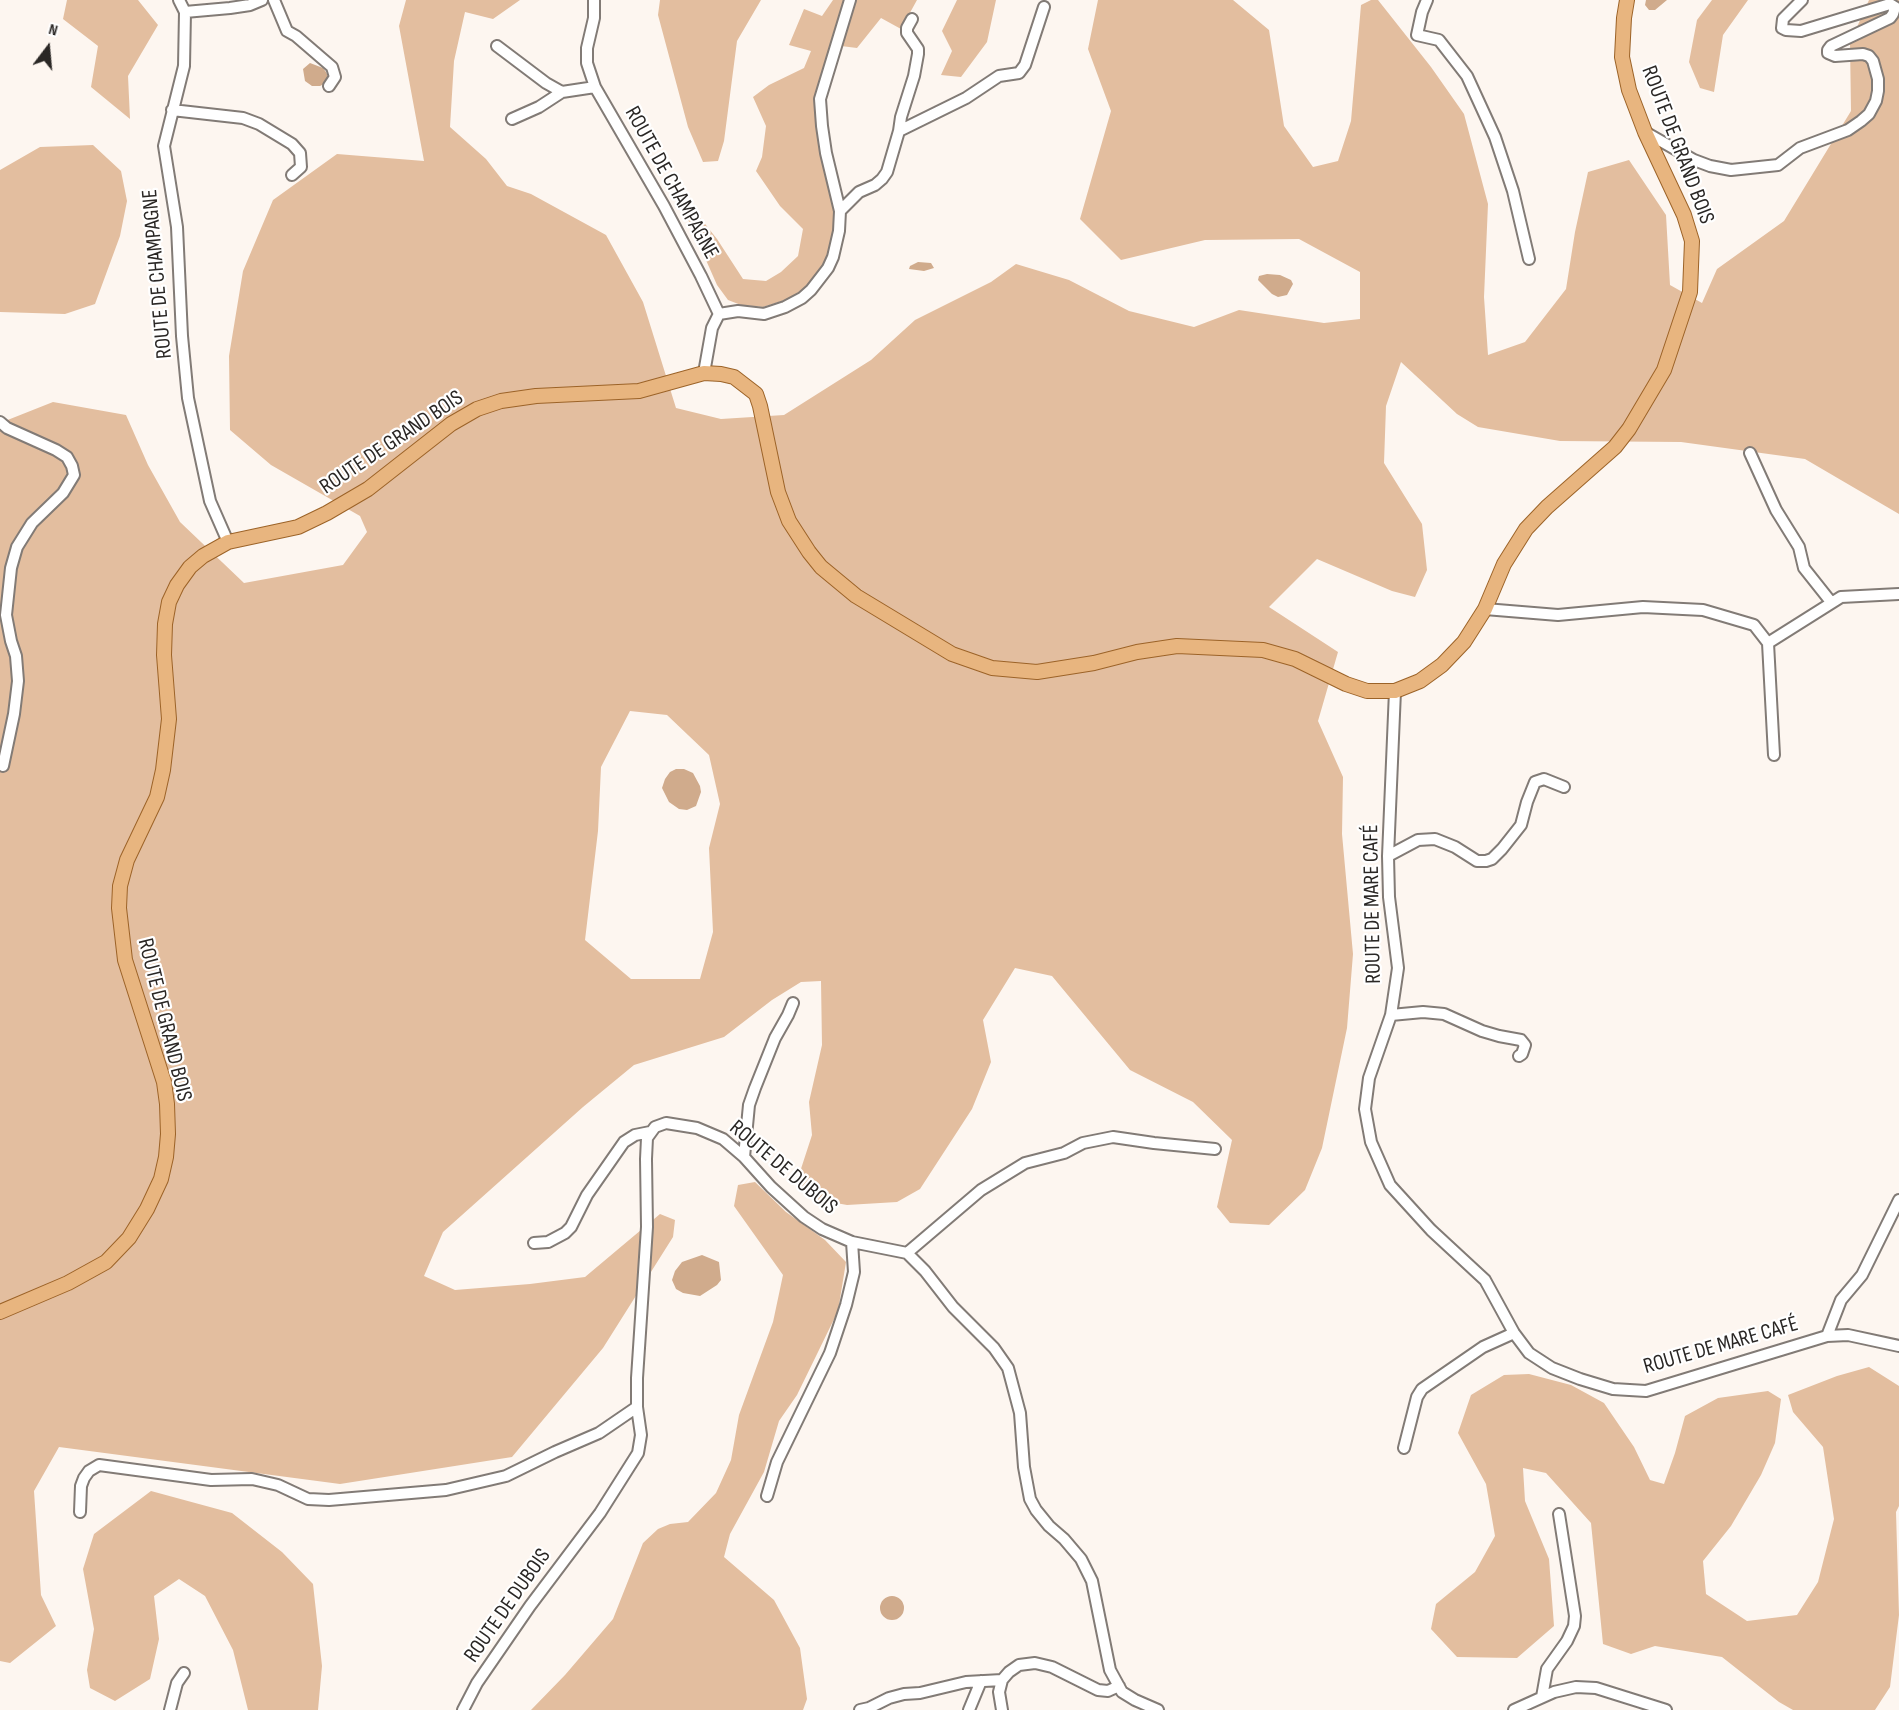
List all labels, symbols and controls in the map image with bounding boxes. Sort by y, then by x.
north arrow [18,18,78,78]
text: N [46,20,60,41]
street label: ROUTE DE GRAND BOIS [1635,62,1719,228]
street label: ROUTE DE CHAMPAGNE [618,102,724,264]
street label: ROUTE DE CHAMPAGNE [137,188,179,360]
street label: ROUTE DE GRAND BOIS [315,385,469,501]
street label: ROUTE DE MARE CAFÉ [1358,824,1388,984]
street label: ROUTE DE GRAND BOIS [131,936,197,1104]
street label: ROUTE DE DUBOIS [724,1115,842,1221]
street label: ROUTE DE MARE CAFÉ [1641,1311,1801,1381]
street label: ROUTE DE DUBOIS [459,1544,557,1668]

